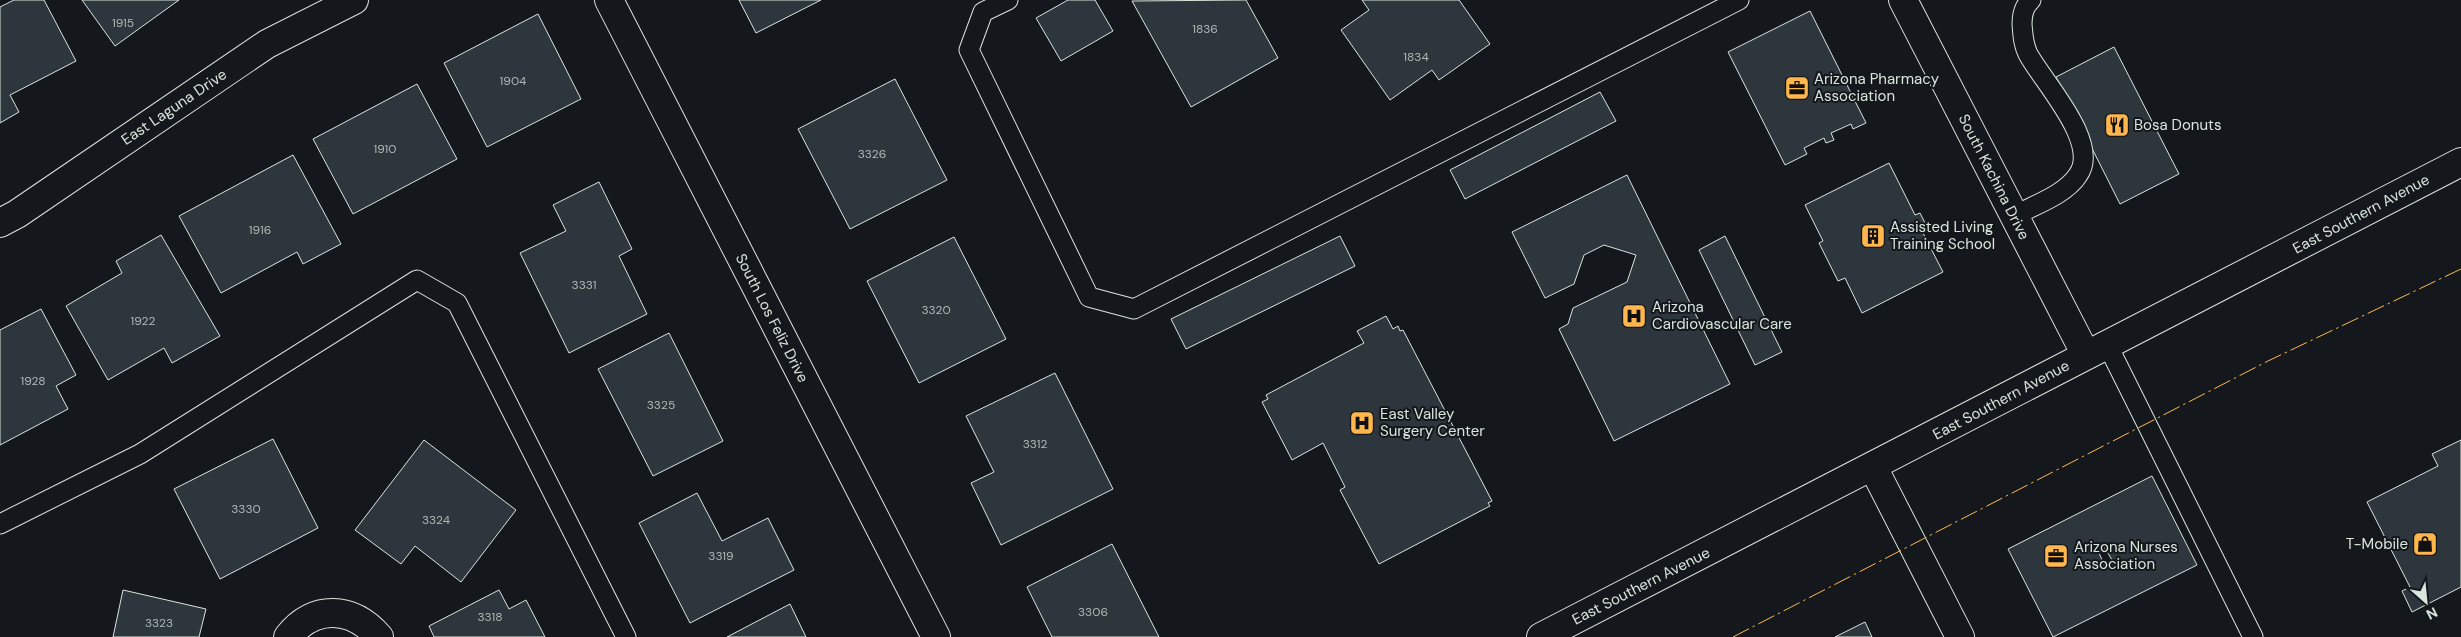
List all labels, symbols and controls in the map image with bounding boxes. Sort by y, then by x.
house number: 1915 [112,15,134,31]
house number: 1836 [1192,21,1218,37]
house number: 1834 [1403,49,1429,65]
street label: East Laguna Drive [117,64,231,150]
place label: Arizona Pharmacy Association [1814,69,1940,106]
house number: 1904 [500,73,526,89]
office icon: Arizona Pharmacy Association [1784,75,1810,101]
street label: South Kachina Drive [1954,111,2034,243]
restaurant icon: Bosa Donuts [2104,112,2130,138]
place label: Bosa Donuts [2134,115,2221,135]
house number: 1910 [373,141,397,157]
house number: 3326 [858,146,886,162]
street label: East Southern Avenue [2289,169,2433,259]
place label: Assisted Living Training School [1890,217,1995,254]
house number: 1916 [249,222,271,238]
building icon: Assisted Living Training School [1860,223,1886,249]
street label: South Los Feliz Drive [731,250,813,386]
house number: 3331 [572,277,596,293]
place label: Arizona Cardiovascular Care [1652,297,1792,334]
house number: 3320 [921,302,951,318]
hospital icon: Arizona Cardiovascular Care [1621,303,1647,329]
house number: 1922 [131,313,156,329]
street label: East Southern Avenue [1929,355,2073,445]
house number: 1928 [20,373,46,389]
house number: 3325 [647,397,675,413]
place label: East Valley Surgery Center [1380,404,1485,441]
hospital icon: East Valley Surgery Center [1349,410,1375,436]
house number: 3312 [1023,436,1047,452]
house number: 3330 [231,501,261,517]
house number: 3324 [422,512,450,528]
shop icon: T-Mobile [2412,531,2438,557]
place label: T-Mobile [2346,534,2408,554]
place label: Arizona Nurses Association [2074,537,2178,574]
street label: East Southern Avenue [1569,543,1713,629]
office icon: Arizona Nurses Association [2043,543,2069,569]
house number: 3319 [708,548,734,564]
north arrow [2401,577,2451,627]
text: N [2423,603,2441,624]
house number: 3306 [1078,604,1108,620]
house number: 3318 [477,609,503,625]
house number: 3323 [145,615,173,631]

